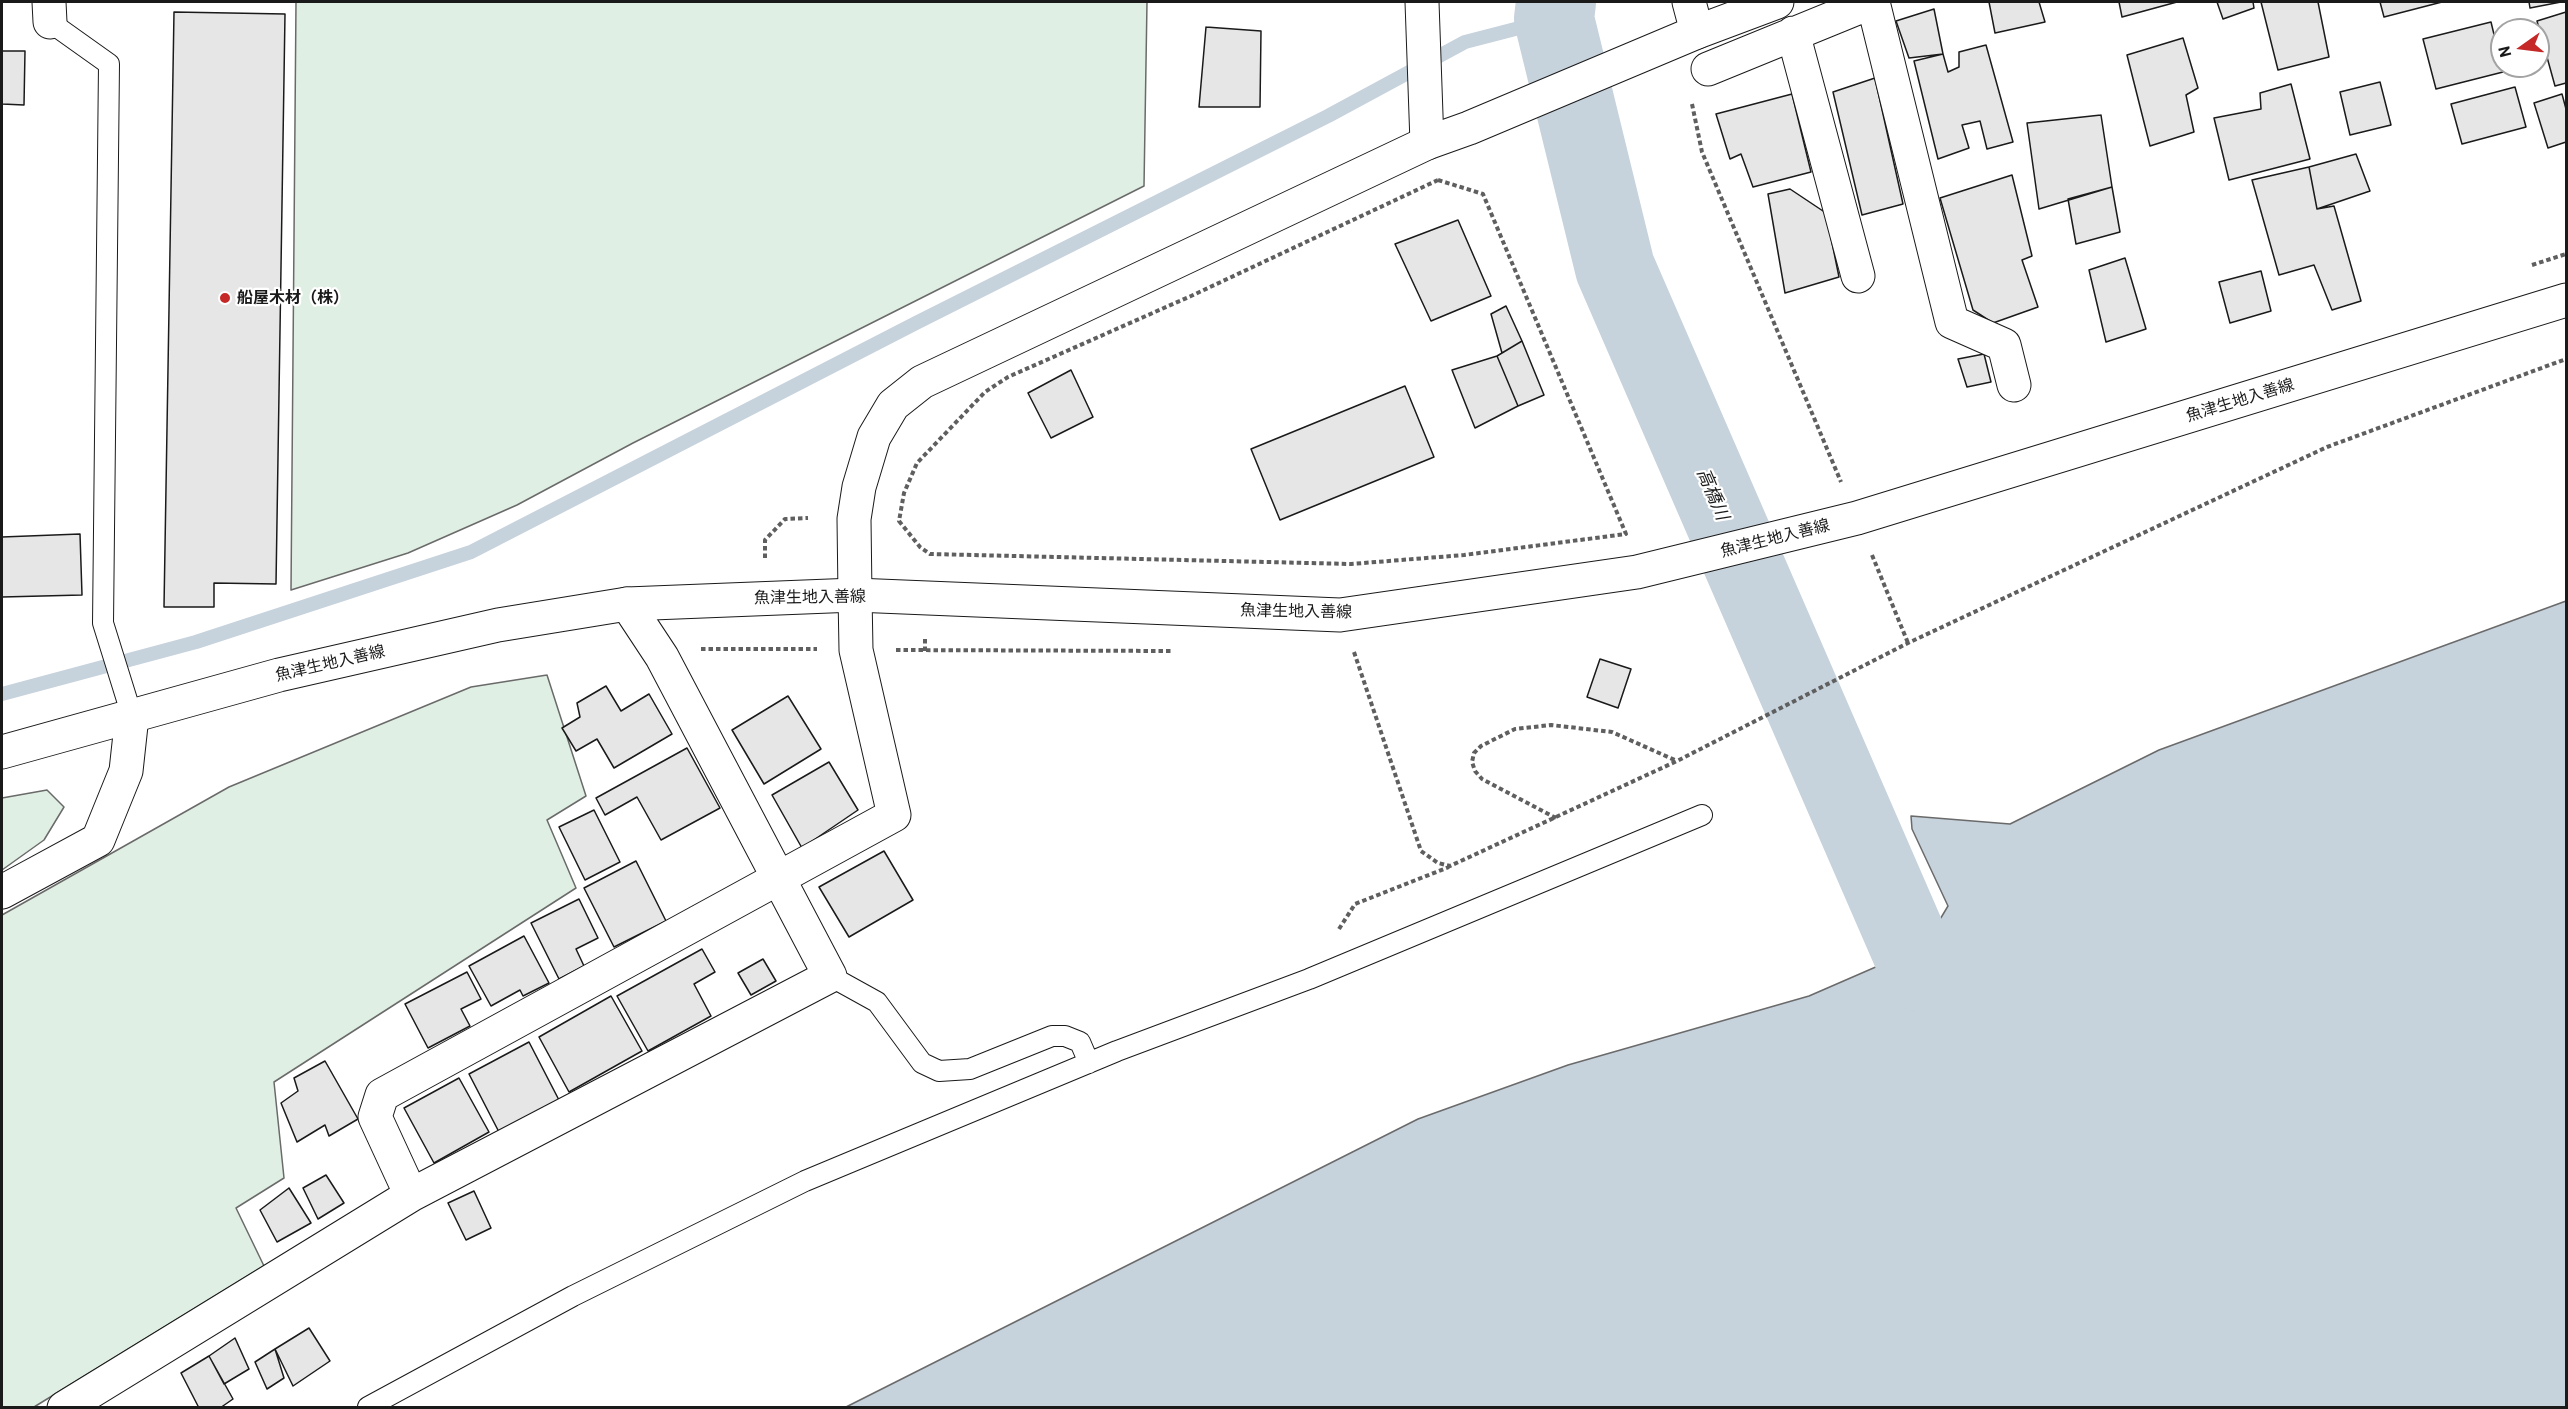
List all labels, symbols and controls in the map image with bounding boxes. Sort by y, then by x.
north arrow [2490,18,2550,78]
text: N [2493,45,2514,59]
place label: 船屋木材（株） [237,288,349,308]
marker: 船屋木材（株） [218,291,232,305]
street label: 魚津生地入善線 [2184,374,2296,426]
water label: 高橋川 [1693,465,1733,523]
street label: 魚津生地入善線 [1718,515,1832,561]
street label: 魚津生地入善線 [754,586,866,608]
street label: 魚津生地入善線 [1240,600,1352,622]
street label: 魚津生地入善線 [273,641,387,685]

